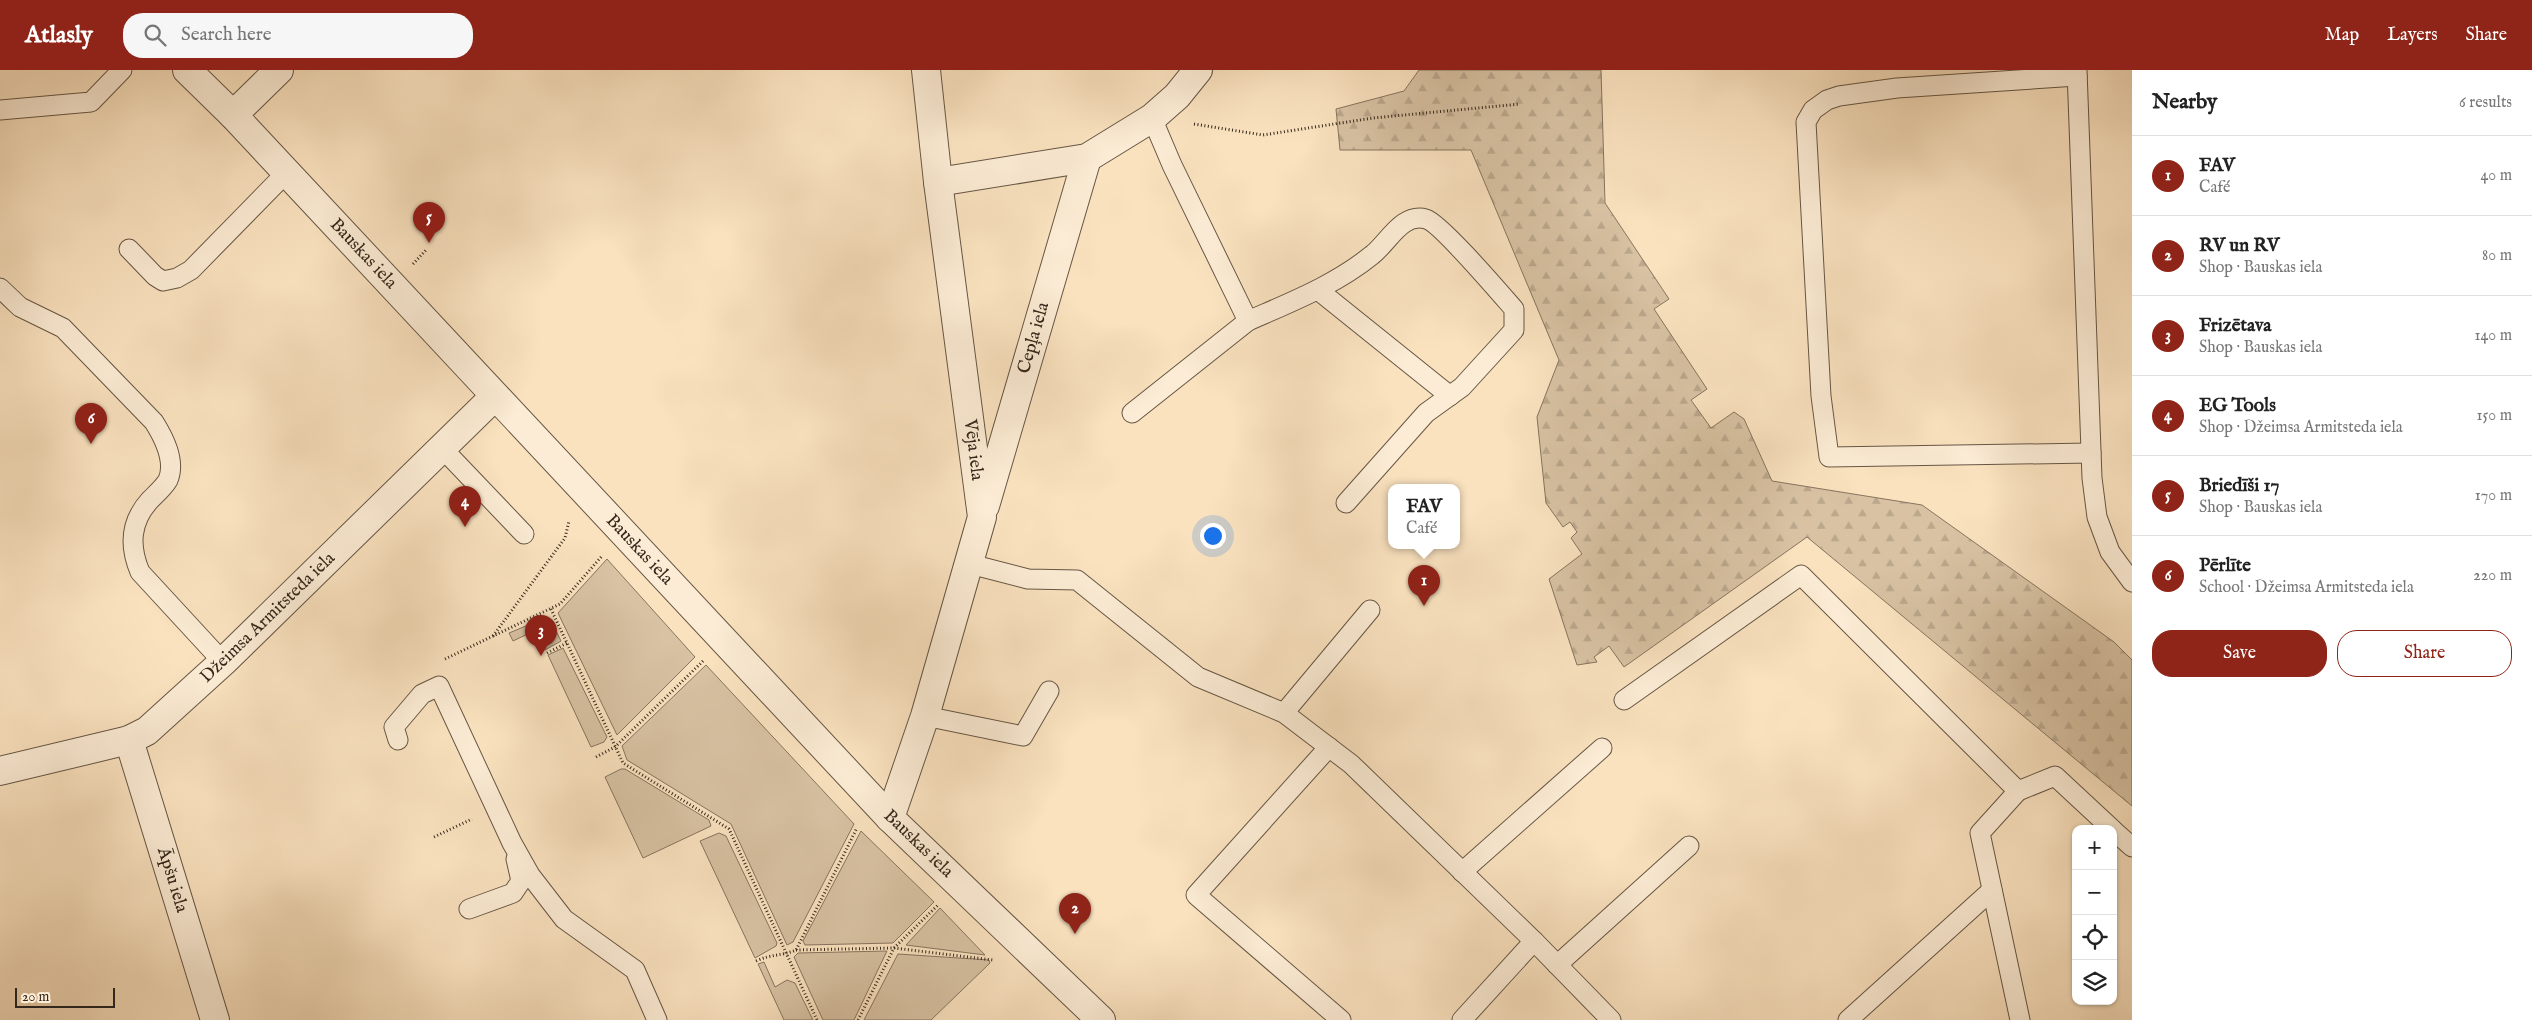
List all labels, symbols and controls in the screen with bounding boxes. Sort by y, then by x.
search box [123,13,473,58]
text: Atlasly [25,20,93,51]
icon: search [141,21,169,49]
text: Search here [181,23,271,47]
text: Map [2325,24,2359,47]
text: Layers [2387,24,2438,47]
text: Share [2466,24,2507,47]
text: Nearby [2152,89,2217,116]
text: 6 results [2459,93,2512,113]
text: FAV [2199,154,2235,178]
text: 1 [2165,166,2171,186]
text: 40 m [2480,166,2512,186]
text: Café [2199,178,2230,198]
pin: 5 [413,202,445,243]
street label: Bauskas iela [324,214,402,294]
text: RV un RV [2199,234,2279,258]
text: 2 [2164,246,2172,266]
text: 80 m [2482,246,2512,266]
text: Shop · Bauskas iela [2199,258,2322,278]
street label: Cepļa iela [1013,299,1055,376]
text: Frizētava [2199,314,2271,338]
text: 3 [2165,326,2171,346]
text: 140 m [2474,326,2512,346]
text: Shop · Bauskas iela [2199,338,2322,358]
text: EG Tools [2199,394,2276,418]
pin: 6 [75,403,107,444]
text: 4 [2164,406,2172,426]
text: 150 m [2477,406,2512,426]
street label: Vēja iela [958,417,988,482]
text: Shop · Džeimsa Armitsteda iela [2199,418,2403,438]
text: Briedīši 17 [2199,474,2279,498]
popup [1388,484,1460,549]
pin: 4 [449,486,481,527]
text: 5 [2165,486,2171,506]
text: 170 m [2475,486,2512,506]
text: FAV [1406,495,1442,519]
text: Shop · Bauskas iela [2199,498,2322,518]
street label: Bauskas iela [600,510,678,590]
text: Café [1406,519,1437,539]
your location [1200,523,1226,549]
street label: Džeimsa Armitsteda iela [196,547,341,689]
text: Pērlīte [2199,554,2251,578]
pin: 1 [1408,565,1440,606]
text: 6 [2165,566,2171,586]
text: 220 m [2473,566,2512,586]
text: School · Džeimsa Armitsteda iela [2199,578,2414,598]
pin: 3 [525,615,557,656]
button: Save [2152,630,2327,677]
button: Share [2337,630,2512,677]
street label: Bauskas iela [878,805,958,883]
map controls [2072,825,2117,1005]
button: + [2072,825,2117,870]
street label: Āpšu iela [151,844,193,916]
button: − [2072,870,2117,915]
pin: 2 [1059,893,1091,934]
button: locate [2072,915,2117,960]
button: layers [2072,960,2117,1005]
scale bar [15,985,115,1008]
text: 20 m [22,988,49,1006]

